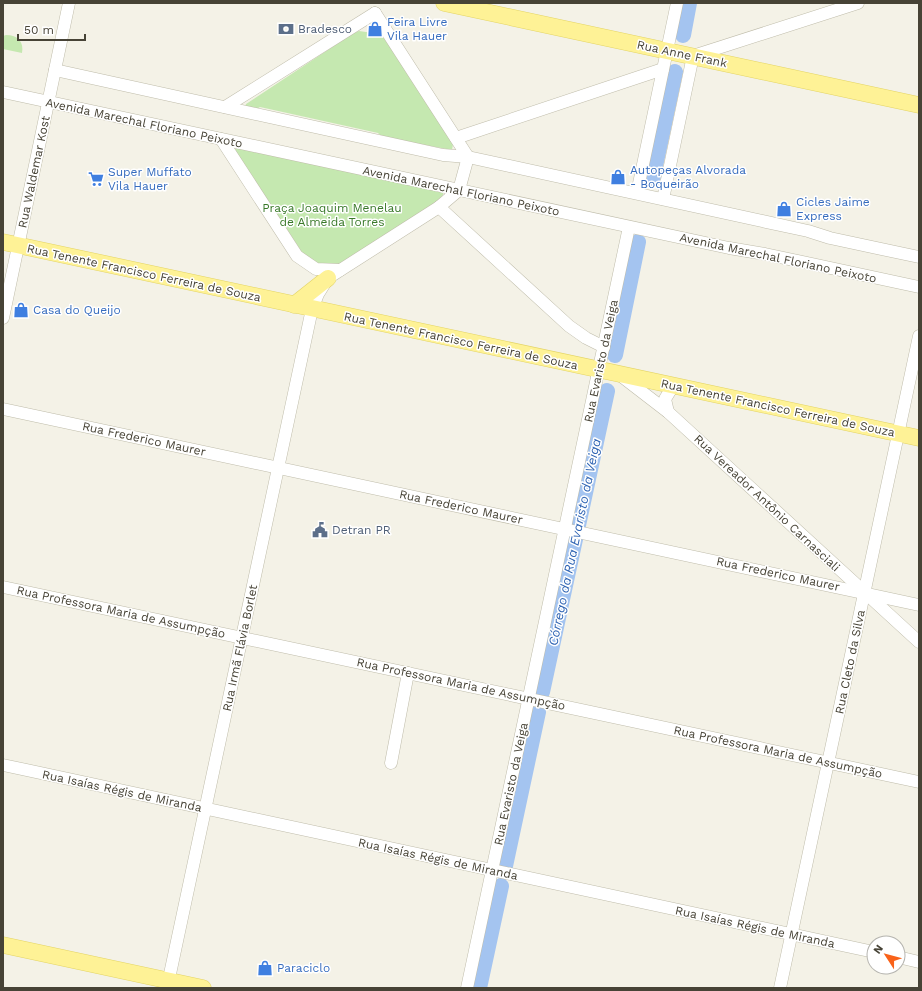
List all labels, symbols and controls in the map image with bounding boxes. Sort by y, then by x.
place label: Feira Livre Vila Hauer [387,15,447,43]
scale bar [18,16,85,42]
bank icon: Bradesco [277,20,295,38]
shop icon: Feira Livre Vila Hauer [366,20,384,38]
place label: Bradesco [298,22,352,36]
text: 50 m [24,23,54,37]
street label: Rua Anne Frank [636,38,729,70]
street label: Avenida Marechal Floriano Peixoto [44,95,244,151]
street label: Rua Waldemar Kost [15,115,53,229]
street label: Avenida Marechal Floriano Peixoto [361,163,561,219]
place label: Autopeças Alvorada - Boqueirão [630,163,746,191]
place label: Super Muffato Vila Hauer [108,165,192,193]
shop icon: Autopeças Alvorada - Boqueirão [609,168,627,186]
supermarket icon: Super Muffato Vila Hauer [87,170,105,188]
place label: Cicles Jaime Express [796,195,870,223]
shop icon: Cicles Jaime Express [775,200,793,218]
park label: Praça Joaquim Menelau de Almeida Torres [262,201,402,229]
street label: Avenida Marechal Floriano Peixoto [678,230,878,286]
street label: Rua Tenente Francisco Ferreira de Souza [26,241,262,305]
street label: Rua Evaristo da Veiga [581,298,621,424]
shop icon: Casa do Queijo [12,301,30,319]
place label: Casa do Queijo [33,303,121,317]
street label: Rua Tenente Francisco Ferreira de Souza [343,309,579,373]
street label: Rua Tenente Francisco Ferreira de Souza [660,376,896,440]
street label: Rua Frederico Maurer [81,419,207,459]
street label: Rua Vereador Antônio Carnasciali [691,432,843,574]
water label: Córrego da Rua Evaristo da Veiga [545,437,604,647]
street label: Rua Frederico Maurer [398,487,524,527]
public building icon: Detran PR [311,521,329,539]
place label: Detran PR [332,523,391,537]
street label: Rua Frederico Maurer [715,554,841,594]
street label: Rua Professora Maria de Assumpção [15,583,227,641]
street label: Rua Irmã Flávia Borlet [220,583,260,713]
street label: Rua Cleto da Silva [832,608,868,715]
street label: Rua Professora Maria de Assumpção [355,655,567,713]
street label: Rua Evaristo da Veiga [491,721,531,847]
street label: Rua Professora Maria de Assumpção [672,723,884,781]
street label: Rua Isaías Régis de Miranda [41,767,203,815]
street label: Rua Isaías Régis de Miranda [357,835,519,883]
street label: Rua Isaías Régis de Miranda [674,903,836,951]
north arrow [866,935,906,975]
text: N [871,942,886,957]
shop icon: Paraciclo [256,959,274,977]
place label: Paraciclo [277,961,330,975]

